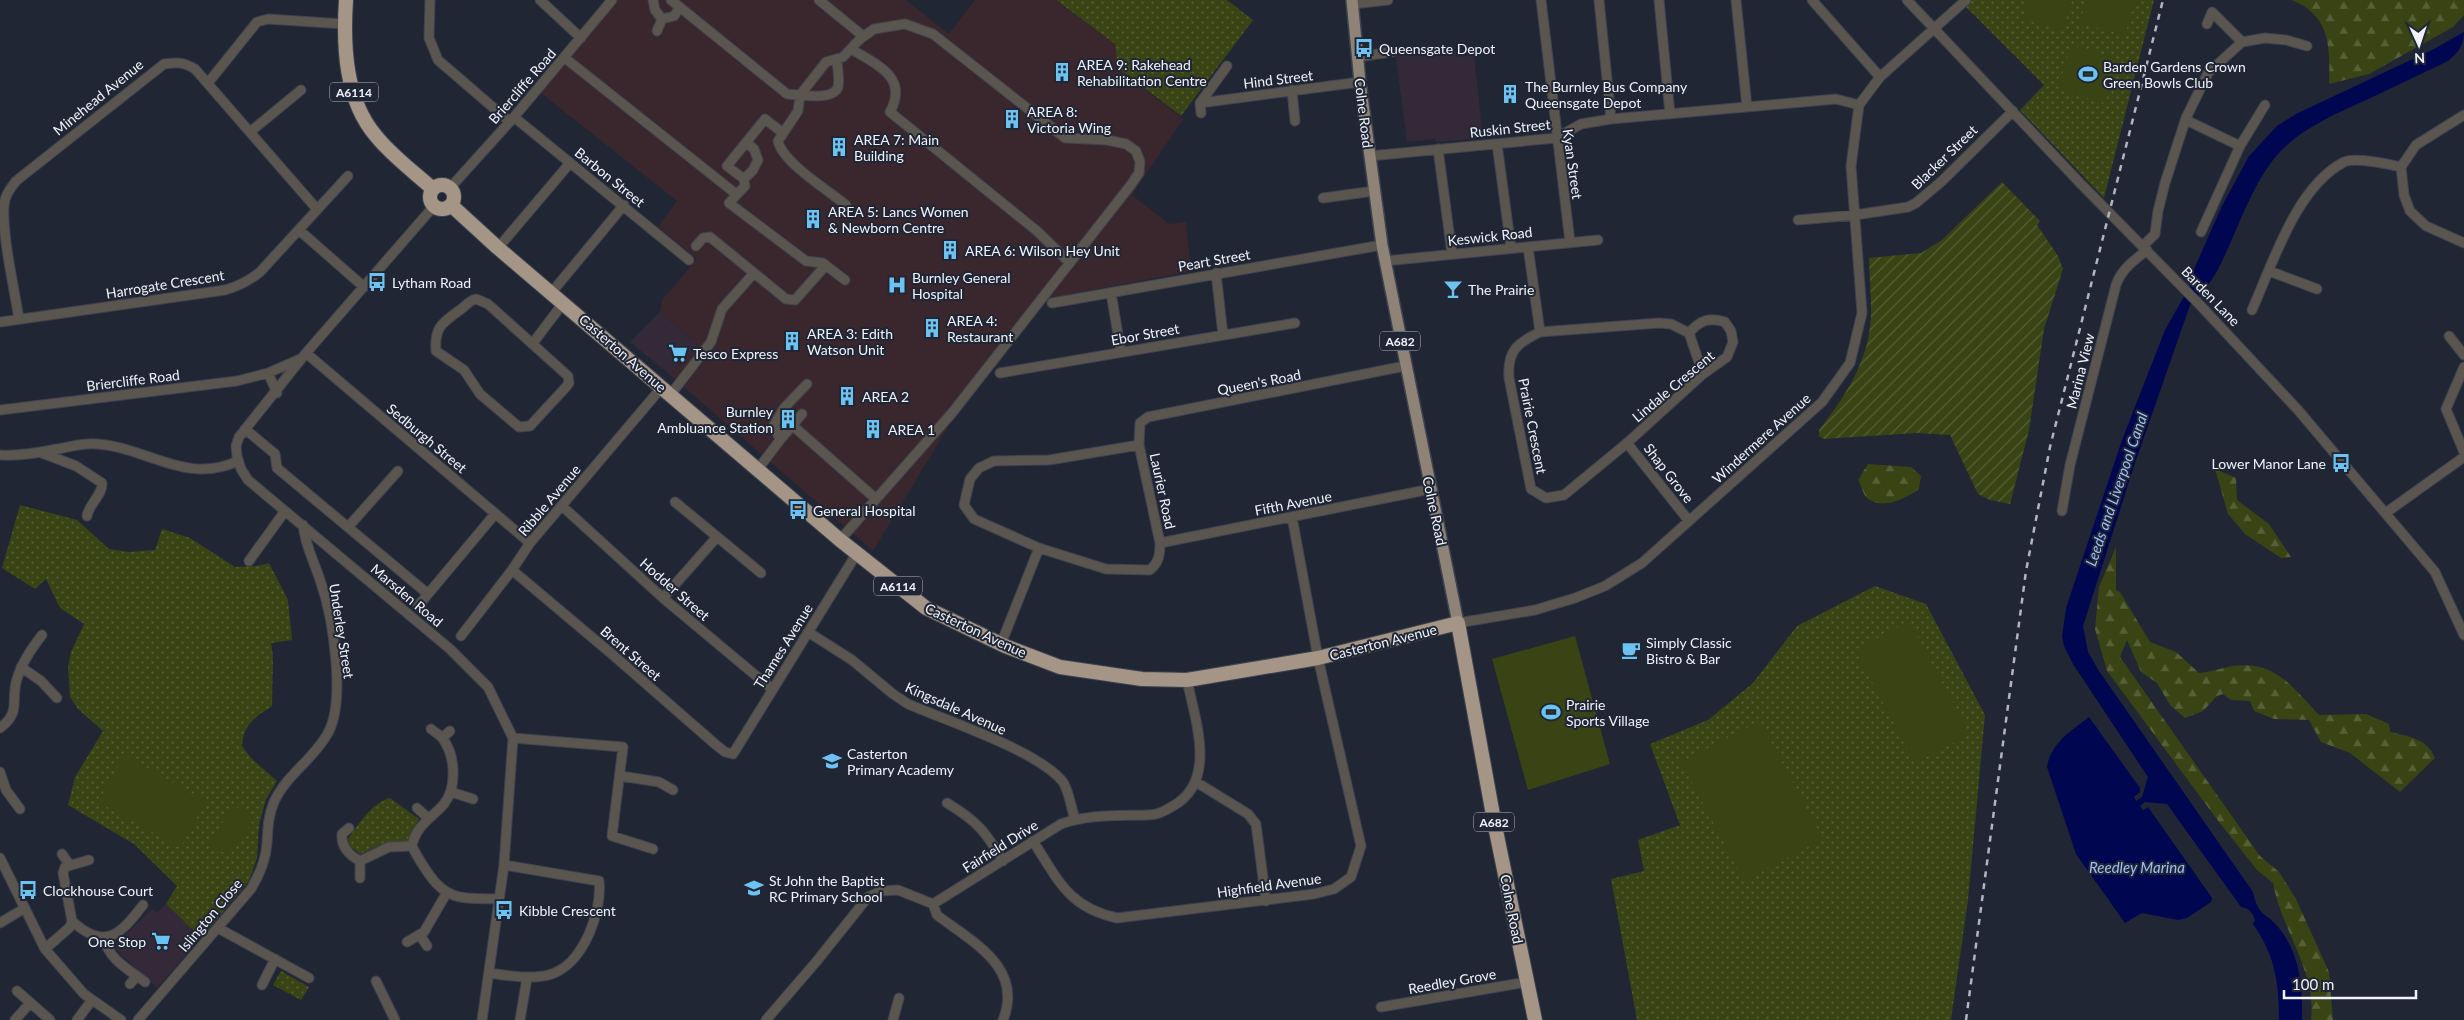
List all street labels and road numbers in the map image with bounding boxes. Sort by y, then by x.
street label: Briercliffe Road [485,45,559,127]
street label: Minehead Avenue [50,55,146,139]
street label: Hind Street [1242,66,1314,92]
street label: Colne Road [1351,77,1377,149]
road number: A6114 [330,82,378,101]
street label: Ruskin Street [1469,115,1551,141]
street label: Blacker Street [1907,121,1981,193]
street label: Kyan Street [1560,128,1586,200]
street label: Barbon Street [572,144,648,210]
street label: Keswick Road [1447,223,1533,249]
street label: Peart Street [1177,245,1251,275]
street label: Barden Lane [2178,263,2244,329]
street label: Harrogate Crescent [105,266,225,302]
street label: Casterton Avenue [576,310,670,396]
street label: Ebor Street [1110,320,1180,348]
street label: Marina View [2062,331,2098,411]
road number: A682 [1380,332,1420,351]
street label: Lindale Crescent [1629,347,1717,425]
street label: Briercliffe Road [85,366,181,394]
street label: Queen's Road [1216,366,1302,398]
street label: Prairie Crescent [1515,377,1551,475]
street label: Windermere Avenue [1708,389,1814,487]
street label: Sedburgh Street [384,400,470,476]
street label: Shap Grove [1641,440,1697,506]
street label: Laurier Road [1147,451,1179,531]
street label: Ribble Avenue [514,461,584,539]
street label: Colne Road [1419,475,1451,547]
street label: Fifth Avenue [1253,487,1333,519]
street label: Hodder Street [637,554,713,624]
street label: Marsden Road [368,560,446,630]
road number: A6114 [874,576,922,596]
street label: Underley Street [326,582,358,680]
street label: Casterton Avenue [923,599,1029,661]
street label: Thames Avenue [750,600,816,692]
street label: Casterton Avenue [1328,620,1438,664]
street label: Brent Street [597,622,665,684]
street label: Kingsdale Avenue [903,678,1009,738]
road number: A682 [1474,812,1514,832]
street label: Fairfield Drive [959,816,1041,876]
street label: Highfield Avenue [1216,869,1322,901]
street label: Colne Road [1497,873,1527,945]
street label: Islington Close [175,875,245,955]
street label: Reedley Grove [1407,965,1497,997]

